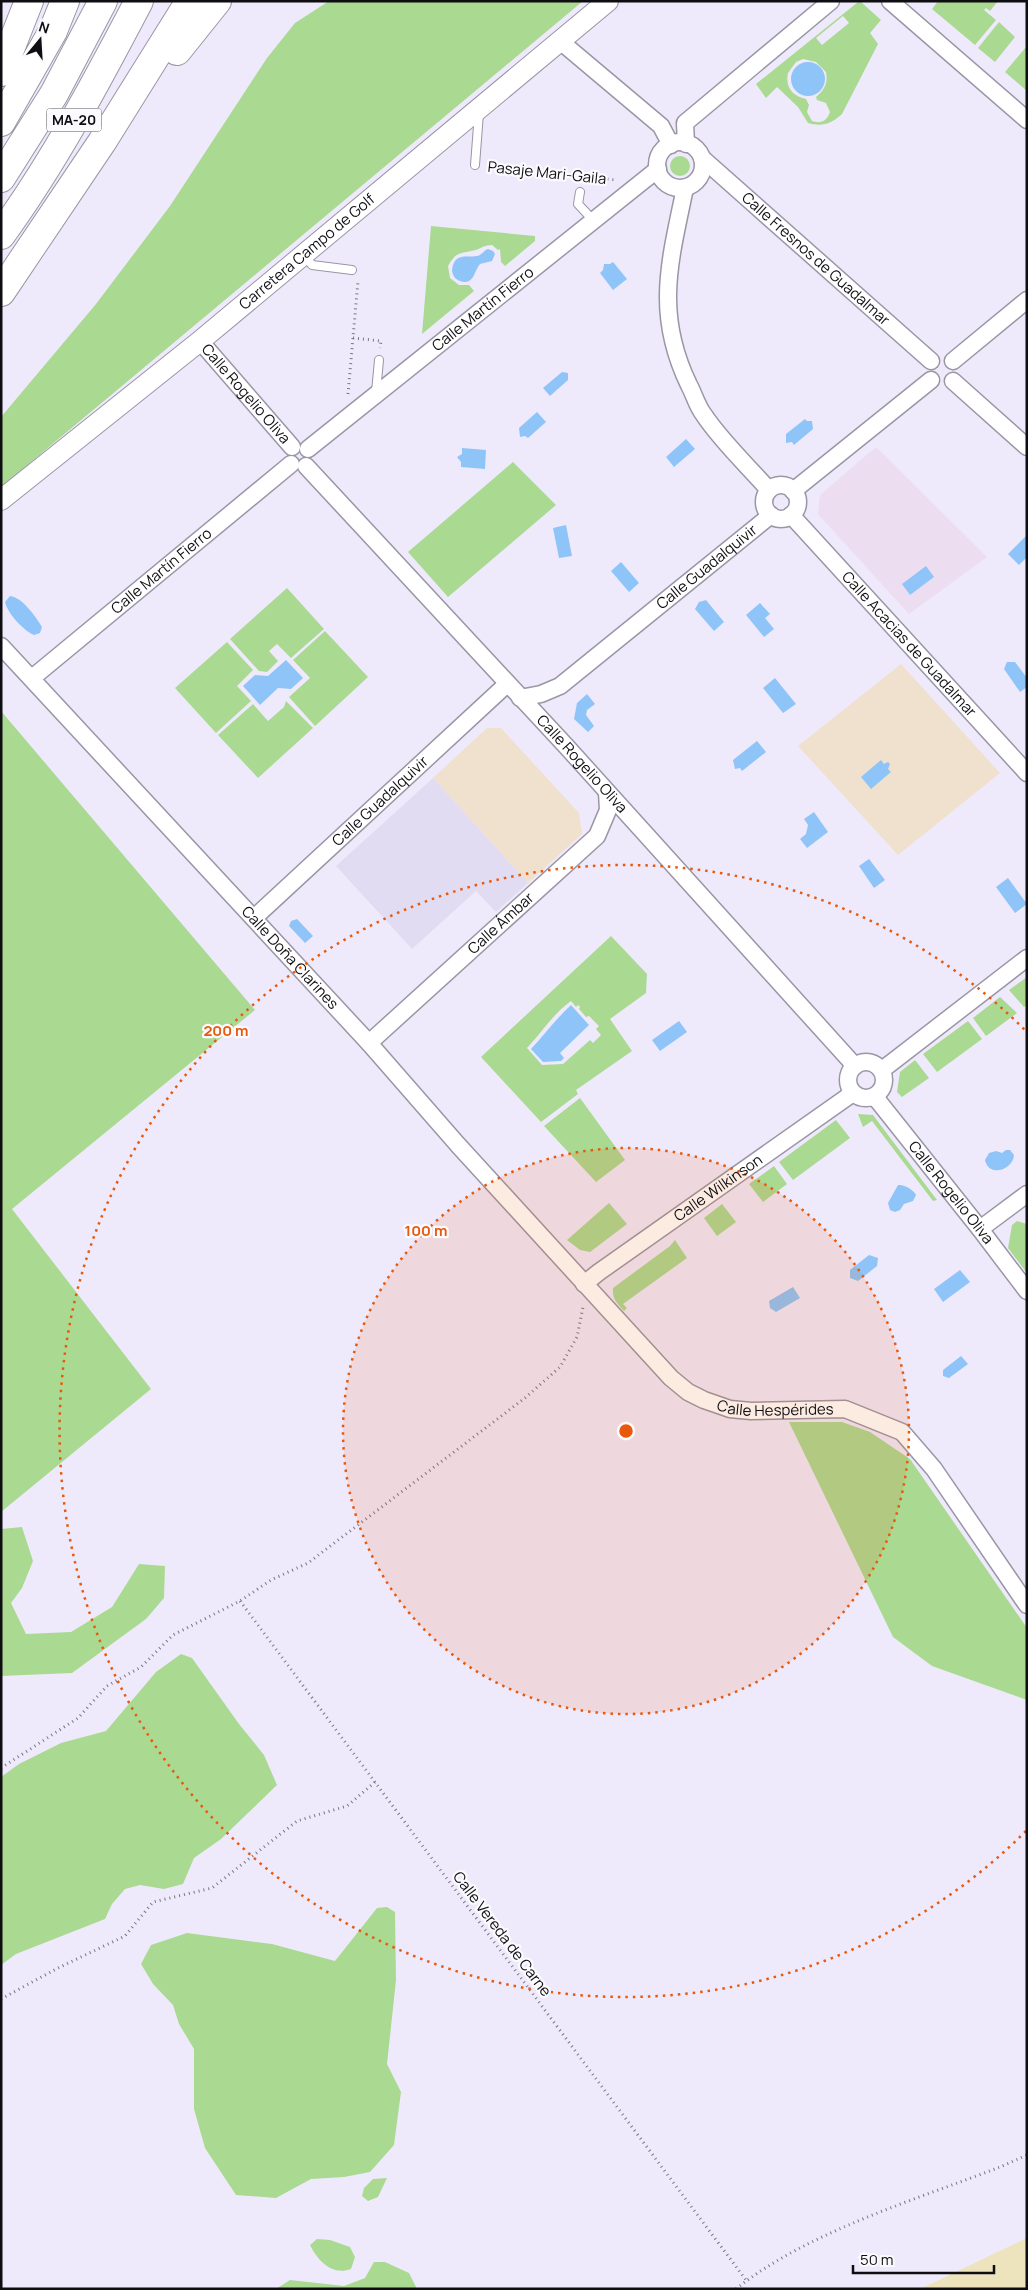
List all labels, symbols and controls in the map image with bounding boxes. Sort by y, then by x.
north arrow [15,15,65,65]
text: N [36,17,52,38]
road number: MA-20 [46,108,102,132]
street label: Pasaje Mari-Gaila [487,156,607,189]
street label: Calle Fresnos de Guadalmar [737,187,895,330]
street label: Carretera Campo de Golf [234,188,380,314]
street label: Calle Martín Fierro [427,261,538,356]
street label: Calle Rogelio Oliva [197,339,296,448]
street label: Calle Guadalquivir [652,519,762,614]
street label: Calle Martín Fierro [106,523,216,619]
street label: Calle Acacias de Guadalmar [837,566,982,722]
street label: Calle Rogelio Oliva [532,710,632,817]
street label: Calle Guadalquivir [327,751,433,851]
street label: Calle Ámbar [463,887,539,959]
street label: Calle Doña Clarines [237,901,344,1014]
text: 200 m [203,1020,249,1041]
street label: Calle Rogelio Oliva [904,1136,999,1248]
street label: Calle Wilkinson [669,1149,767,1226]
text: 100 m [405,1220,447,1241]
street label: Calle Hespérides [714,1394,834,1421]
centre of rings [617,1422,635,1440]
street label: Calle Vereda de Carne [448,1867,557,2001]
scale bar [853,2242,994,2274]
text: 50 m [860,2249,894,2270]

